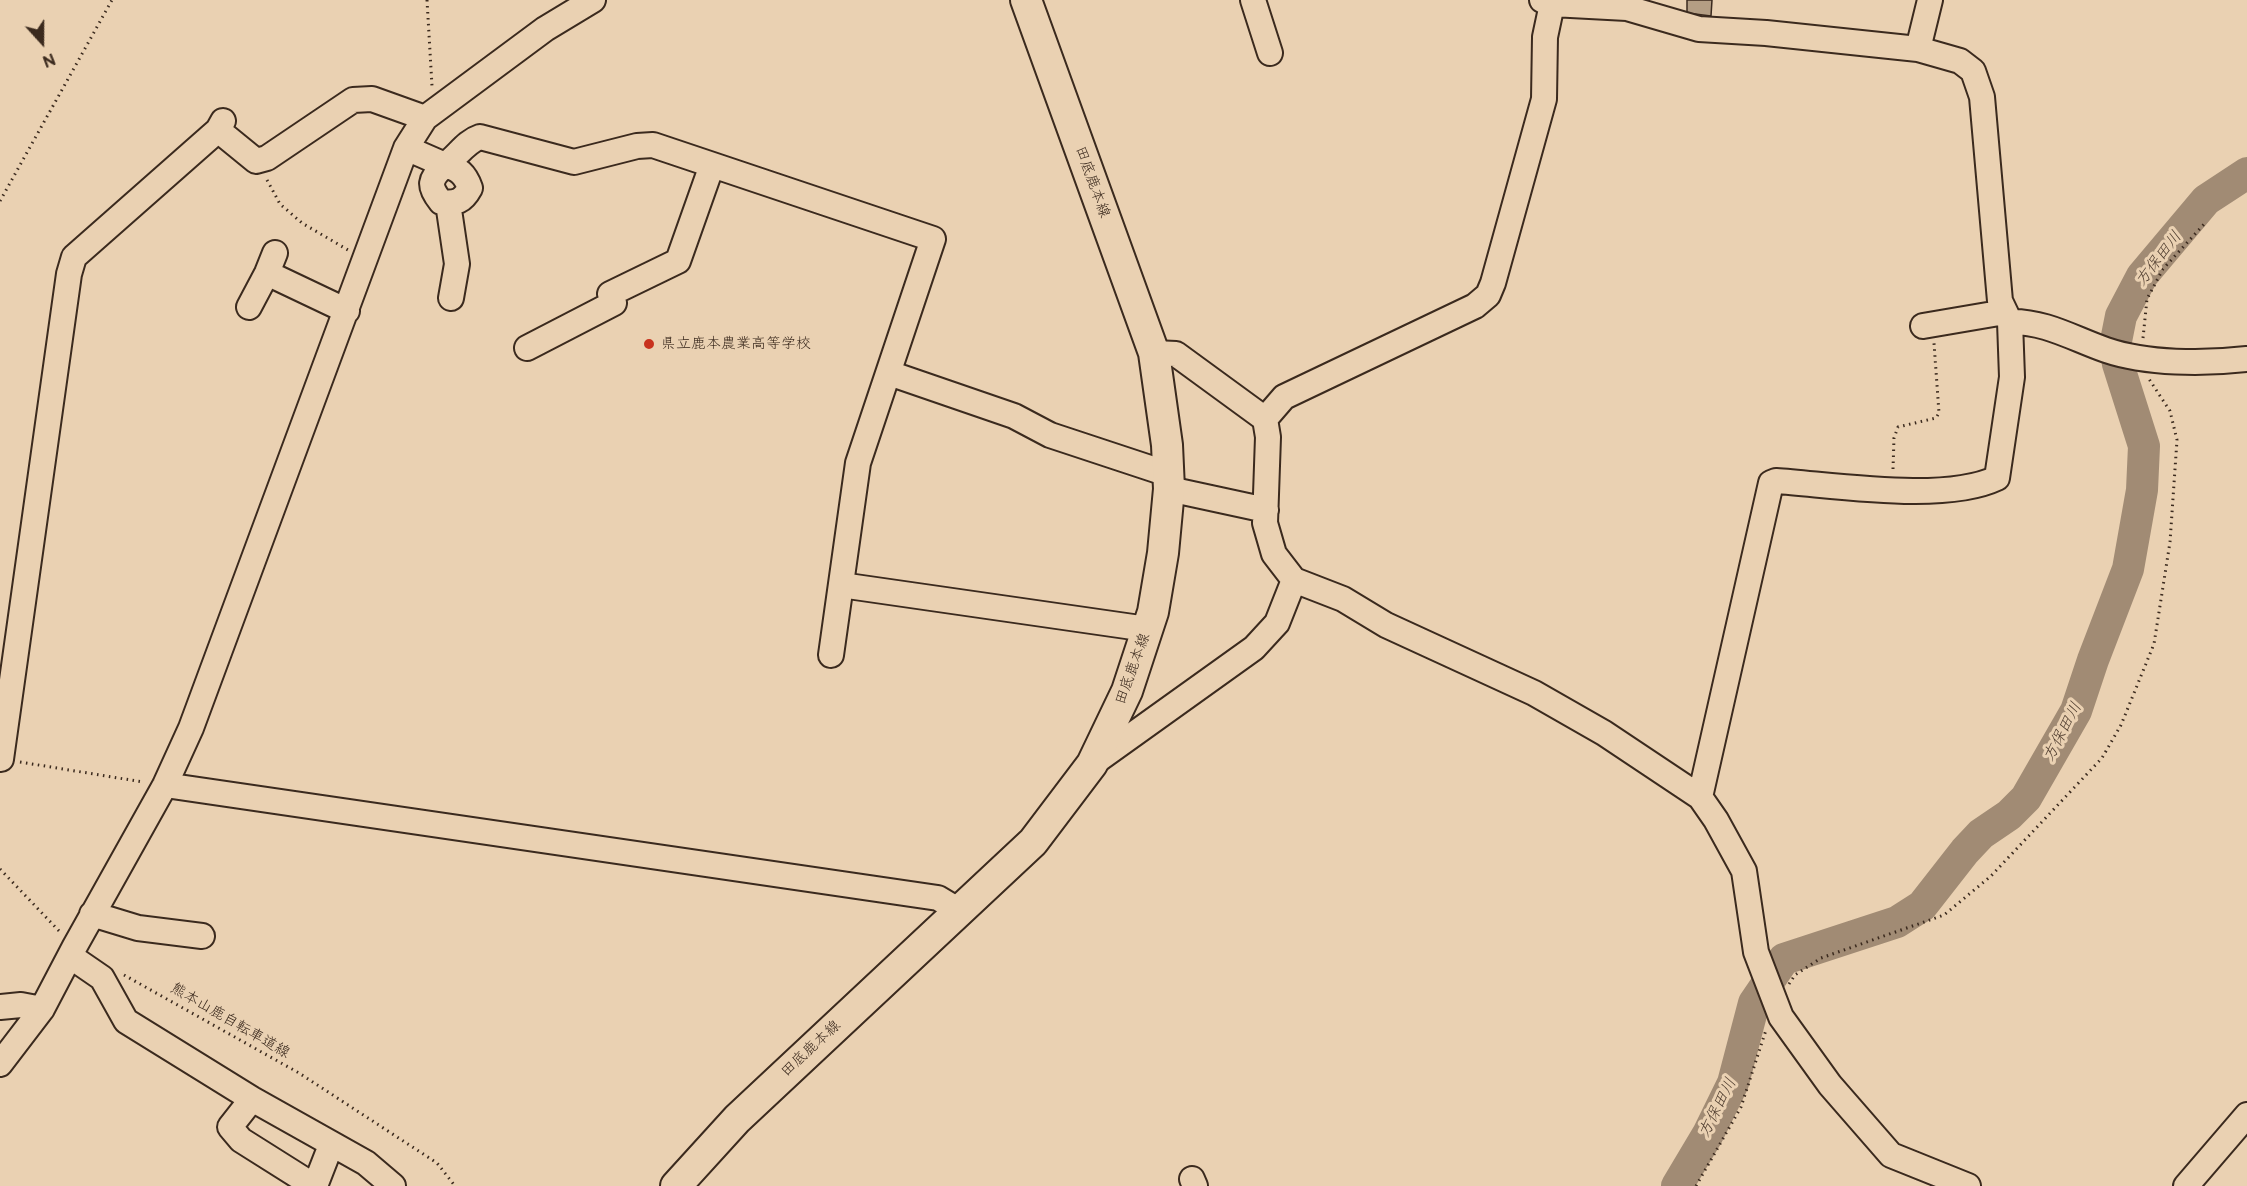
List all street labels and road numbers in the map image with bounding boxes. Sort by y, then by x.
street label: 田底鹿本線 [1071,144,1113,220]
street label: 田底鹿本線 [1112,631,1154,707]
street label: 熊本山鹿自転車道線 [167,979,293,1063]
street label: 田底鹿本線 [777,1017,845,1081]

